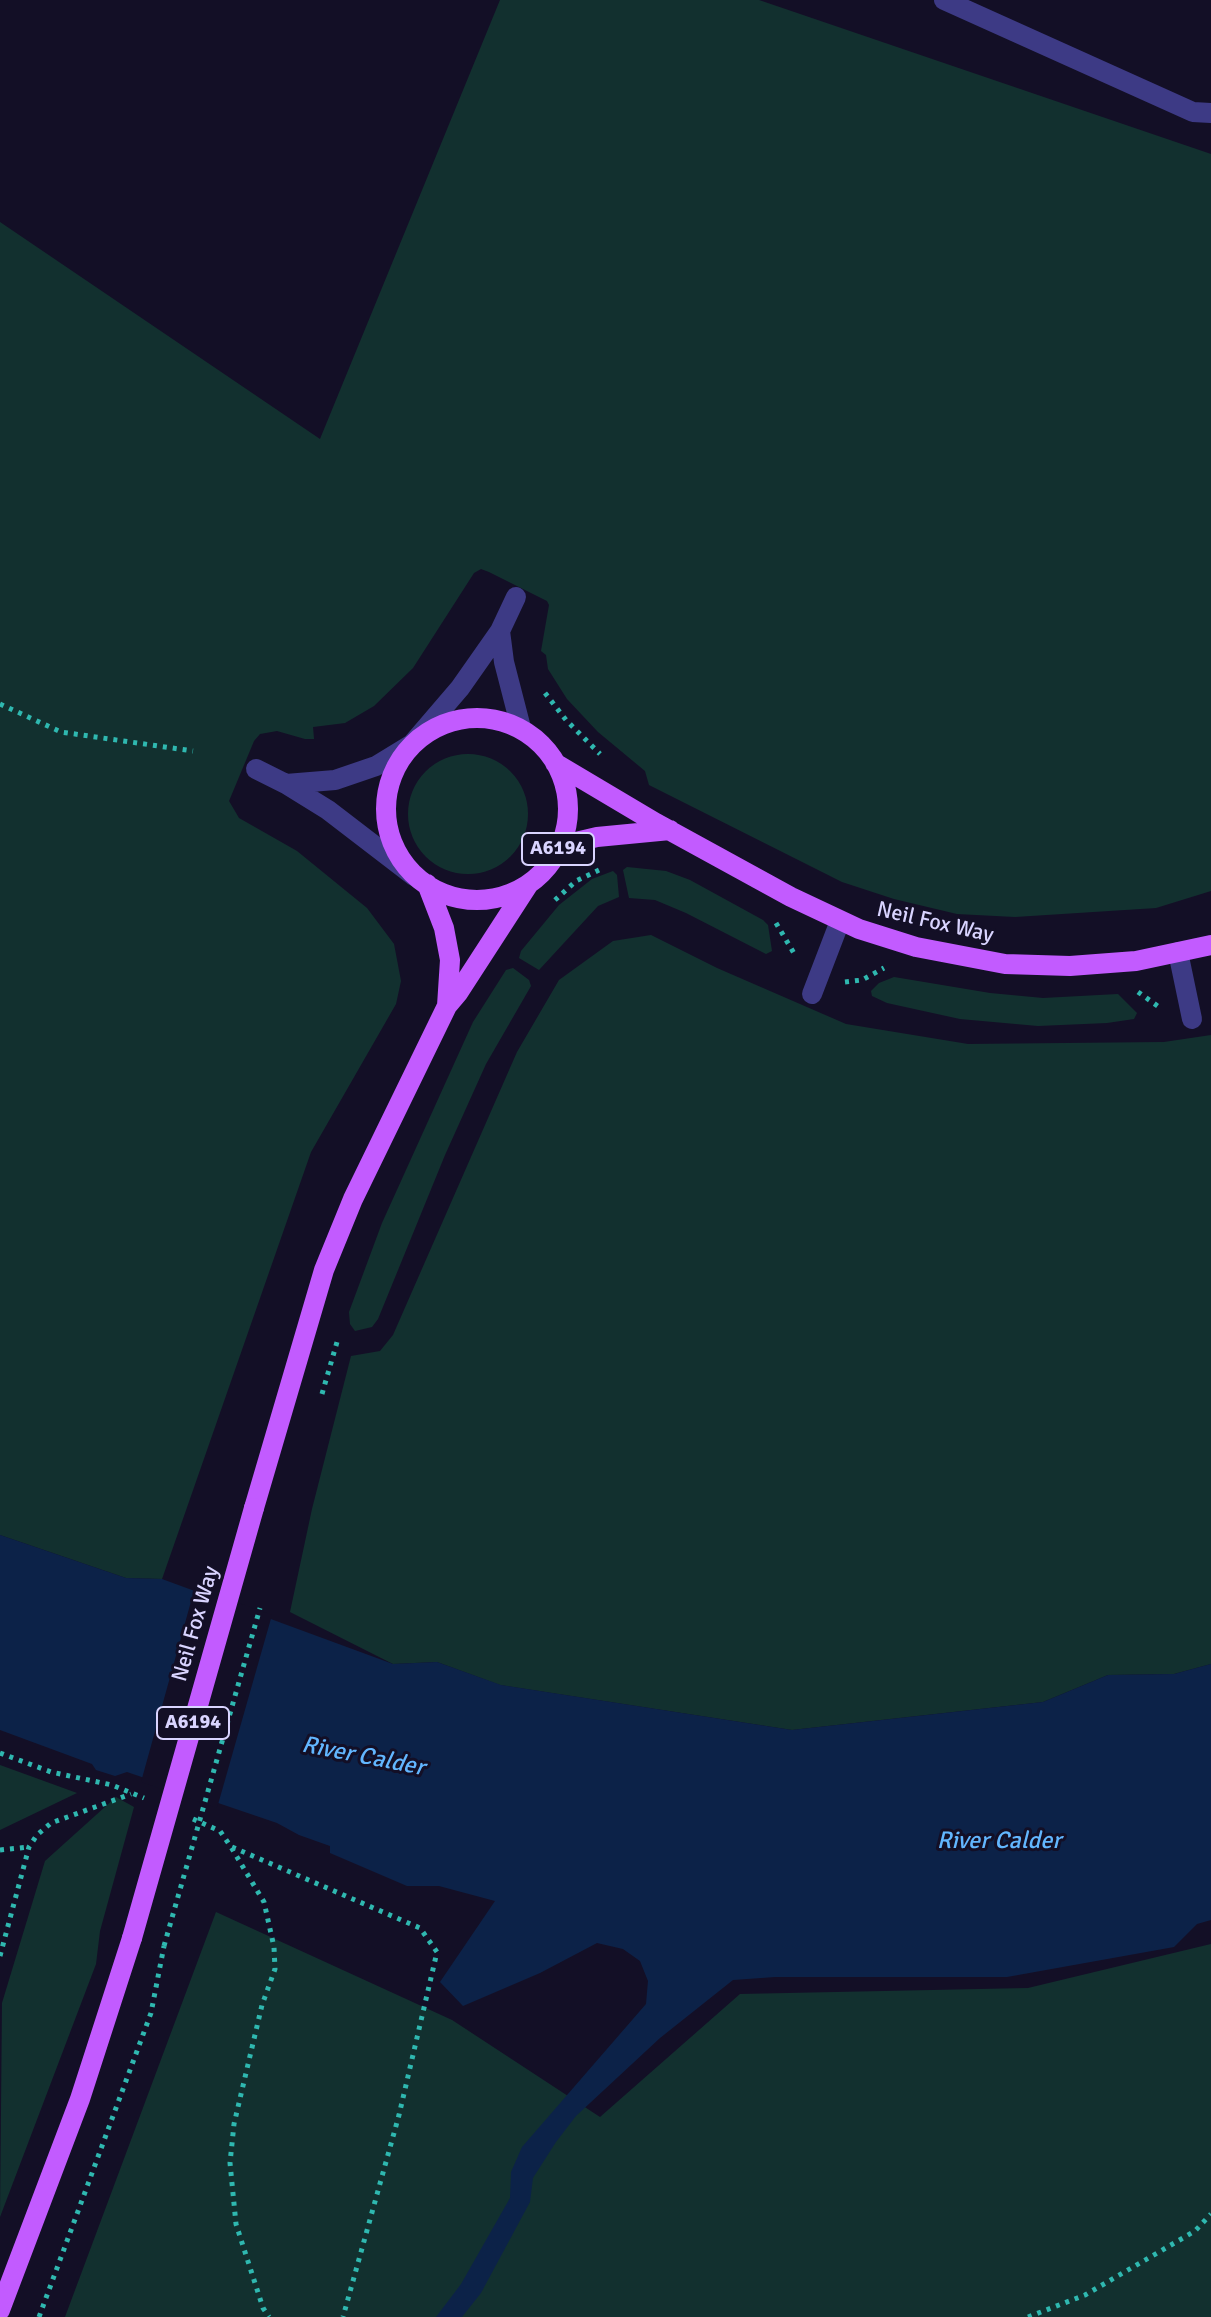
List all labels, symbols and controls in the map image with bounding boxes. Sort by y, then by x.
road number: A6194 [522,833,594,865]
street label: Neil Fox Way [874,897,996,949]
street label: Neil Fox Way [167,1563,225,1685]
road number: A6194 [157,1707,229,1739]
water label: River Calder [299,1731,427,1783]
water label: River Calder [937,1828,1061,1856]

